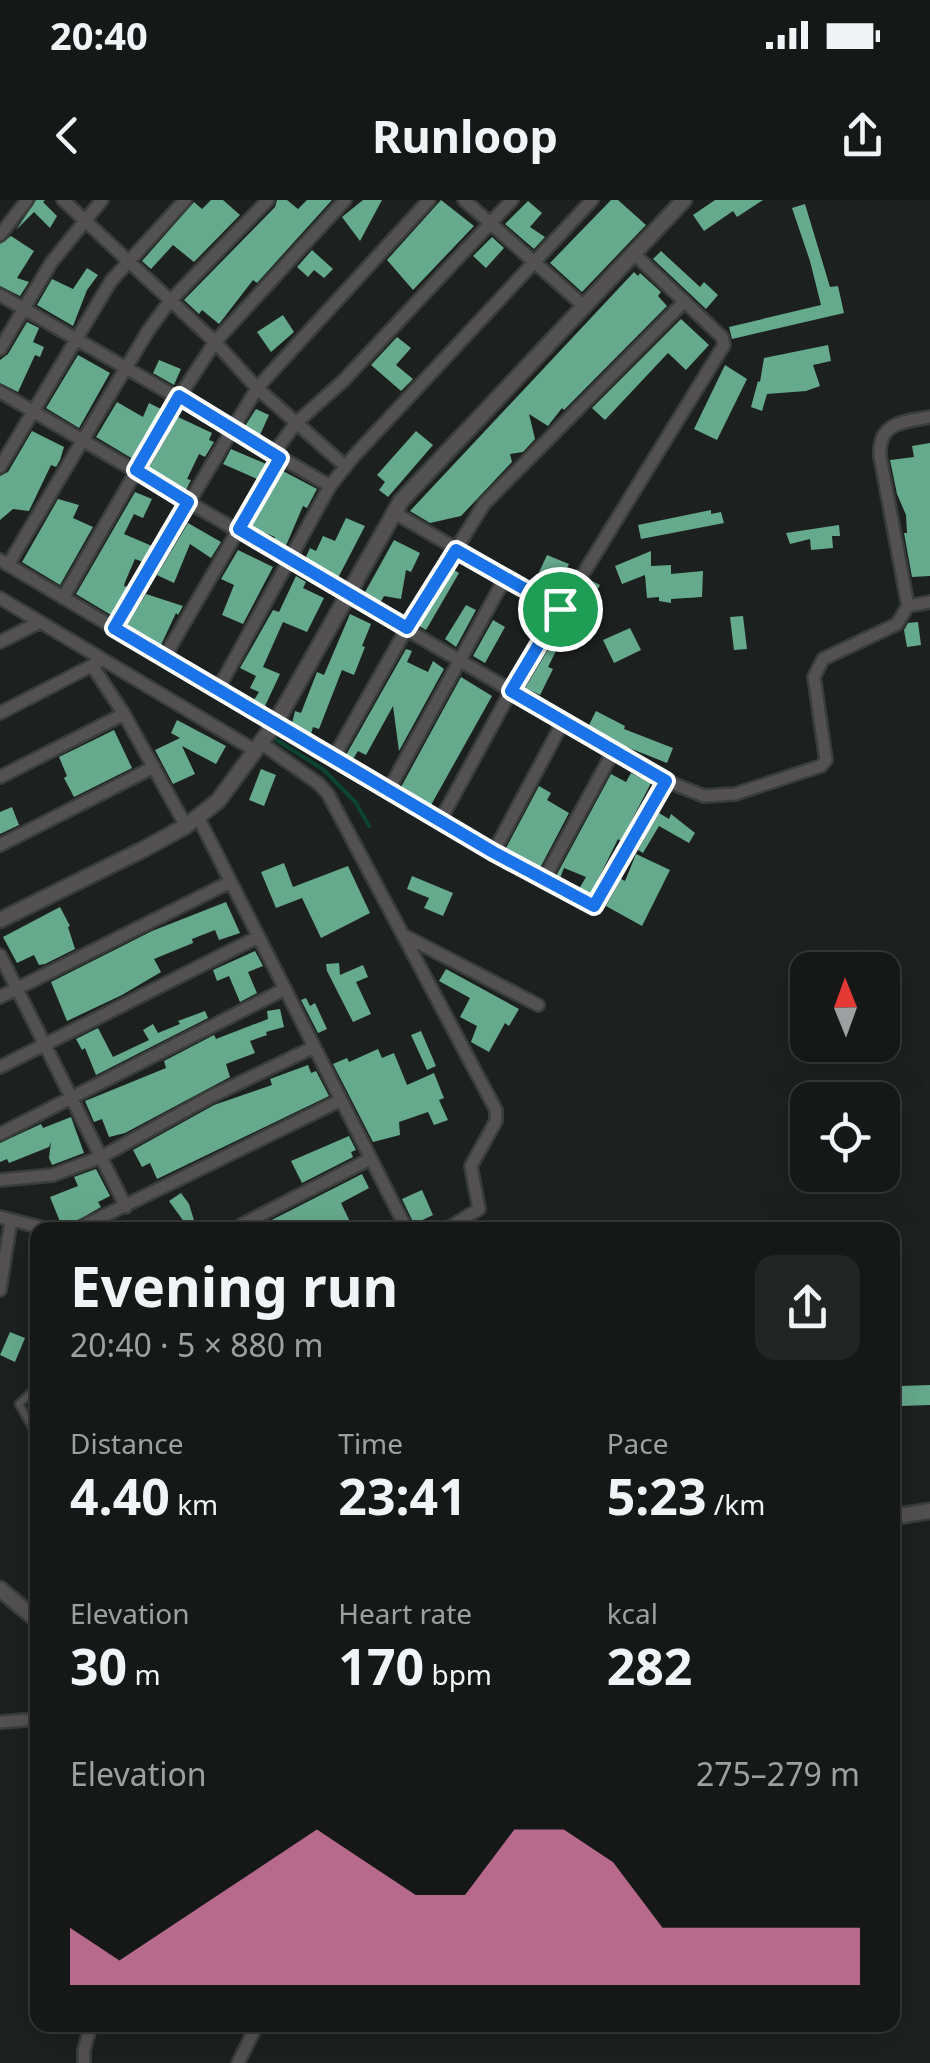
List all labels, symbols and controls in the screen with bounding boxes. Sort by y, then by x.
text: 20:40 [50,9,148,61]
text: Runloop [372,105,558,166]
icon: back [40,108,95,163]
icon: share [835,108,890,163]
pin [518,567,603,652]
icon: arrive [533,582,588,637]
north arrow [790,952,900,1062]
map controls [790,952,900,1192]
button: locate [790,1082,900,1192]
text: Evening run [70,1248,398,1323]
button: share [755,1255,860,1360]
text: 20:40 · 5 × 880 m [70,1323,323,1366]
text: Distance [70,1424,183,1462]
text: Time [338,1424,403,1462]
text: Pace [607,1424,669,1462]
text: 4.40 [70,1462,170,1530]
text: 23:41 [338,1462,467,1530]
text: 5:23 [607,1462,707,1530]
text: km [170,1485,218,1523]
text: /km [707,1485,765,1523]
text: Elevation [70,1594,190,1632]
text: Heart rate [338,1594,472,1632]
text: kcal [607,1594,658,1632]
text: 30 [70,1632,127,1700]
text: 170 [338,1632,424,1700]
text: 282 [607,1632,692,1700]
text: m [127,1655,161,1693]
text: bpm [424,1655,492,1693]
text: Elevation [70,1752,207,1795]
text: 275–279 m [696,1752,860,1795]

